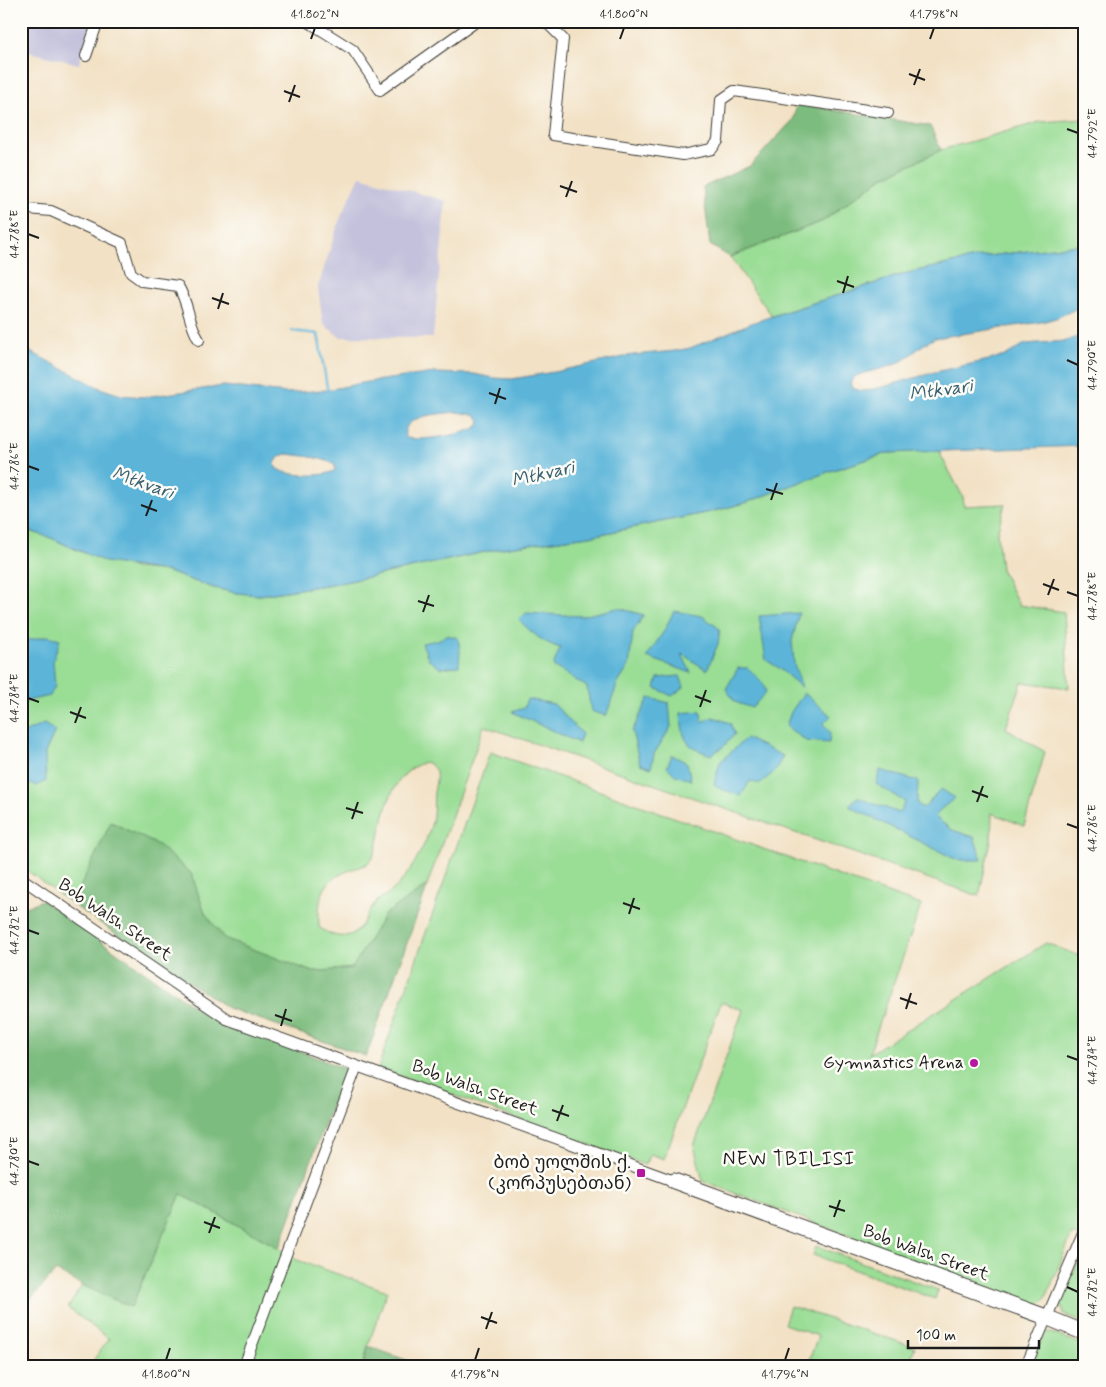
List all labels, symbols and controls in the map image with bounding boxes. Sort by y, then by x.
text: 41.802°N [291,7,339,23]
text: 41.800°N [600,7,648,23]
text: 41.798°N [910,7,958,23]
text: 44.792°E [1085,108,1101,158]
text: 44.788°E [7,210,23,258]
text: 44.790°E [1085,340,1101,390]
water label: Mtkvari [908,373,976,407]
text: 44.786°E [7,442,23,490]
water label: Mtkvari [509,454,579,493]
water label: Mtkvari [109,461,179,506]
text: 44.788°E [1085,572,1101,620]
text: 44.784°E [7,673,23,723]
text: 44.786°E [1085,804,1101,852]
street label: Bob Walsh Street [53,873,177,967]
text: 44.782°E [7,905,23,955]
text: 44.784°E [1085,1035,1101,1085]
place label: Gymnastics Arena [823,1051,964,1075]
street label: Bob Walsh Street [409,1054,542,1122]
marker: Gymnastics Arena [968,1057,980,1069]
text: 44.780°E [7,1136,23,1186]
district label: NEW TBILISI [723,1147,855,1172]
place label: ბობ უოლშის ქ. (კორპუსებთან) [488,1151,632,1196]
marker: ბობ უოლშის ქ. (კორპუსებთან) [635,1167,647,1179]
street label: Bob Walsh Street [860,1219,993,1287]
text: 44.782°E [1085,1267,1101,1317]
scale bar [908,1317,1040,1349]
text: 100 m [916,1326,956,1346]
text: 41.800°N [142,1367,190,1383]
text: 41.798°N [451,1367,499,1383]
text: 41.796°N [761,1367,809,1383]

